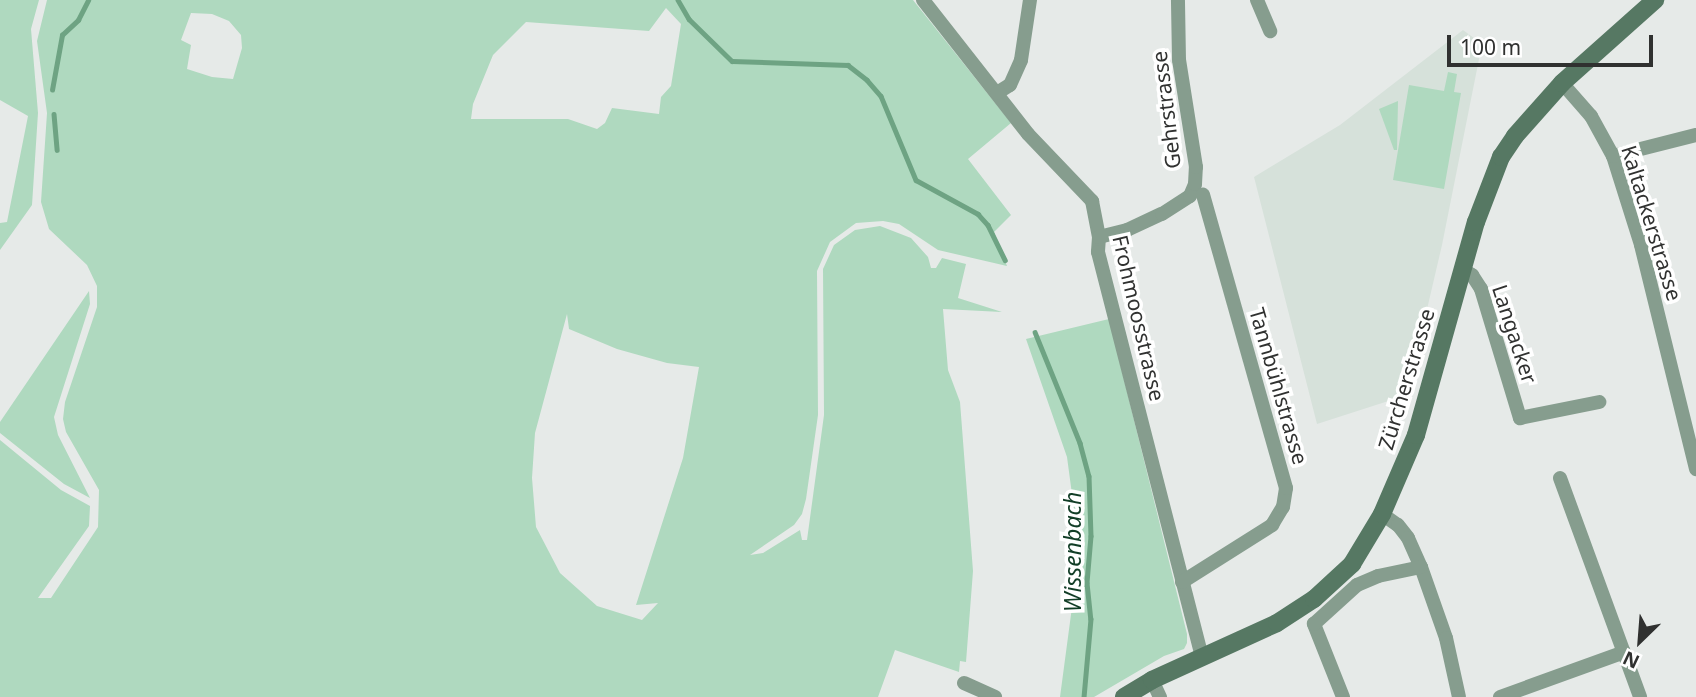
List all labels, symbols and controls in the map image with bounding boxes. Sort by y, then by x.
scale bar [1451,21,1658,65]
text: 100 m [1460,33,1521,61]
street label: Gehrstrasse [1146,50,1186,170]
street label: Kaltackerstrasse [1616,142,1688,304]
street label: Frohmoosstrasse [1108,233,1170,403]
street label: Langacker [1487,281,1543,387]
street label: Tannbühlstrasse [1245,305,1313,467]
street label: Zürcherstrasse [1373,305,1439,453]
water label: Wissenbach [1058,492,1086,612]
north arrow [1605,606,1675,676]
text: N [1619,645,1644,675]

